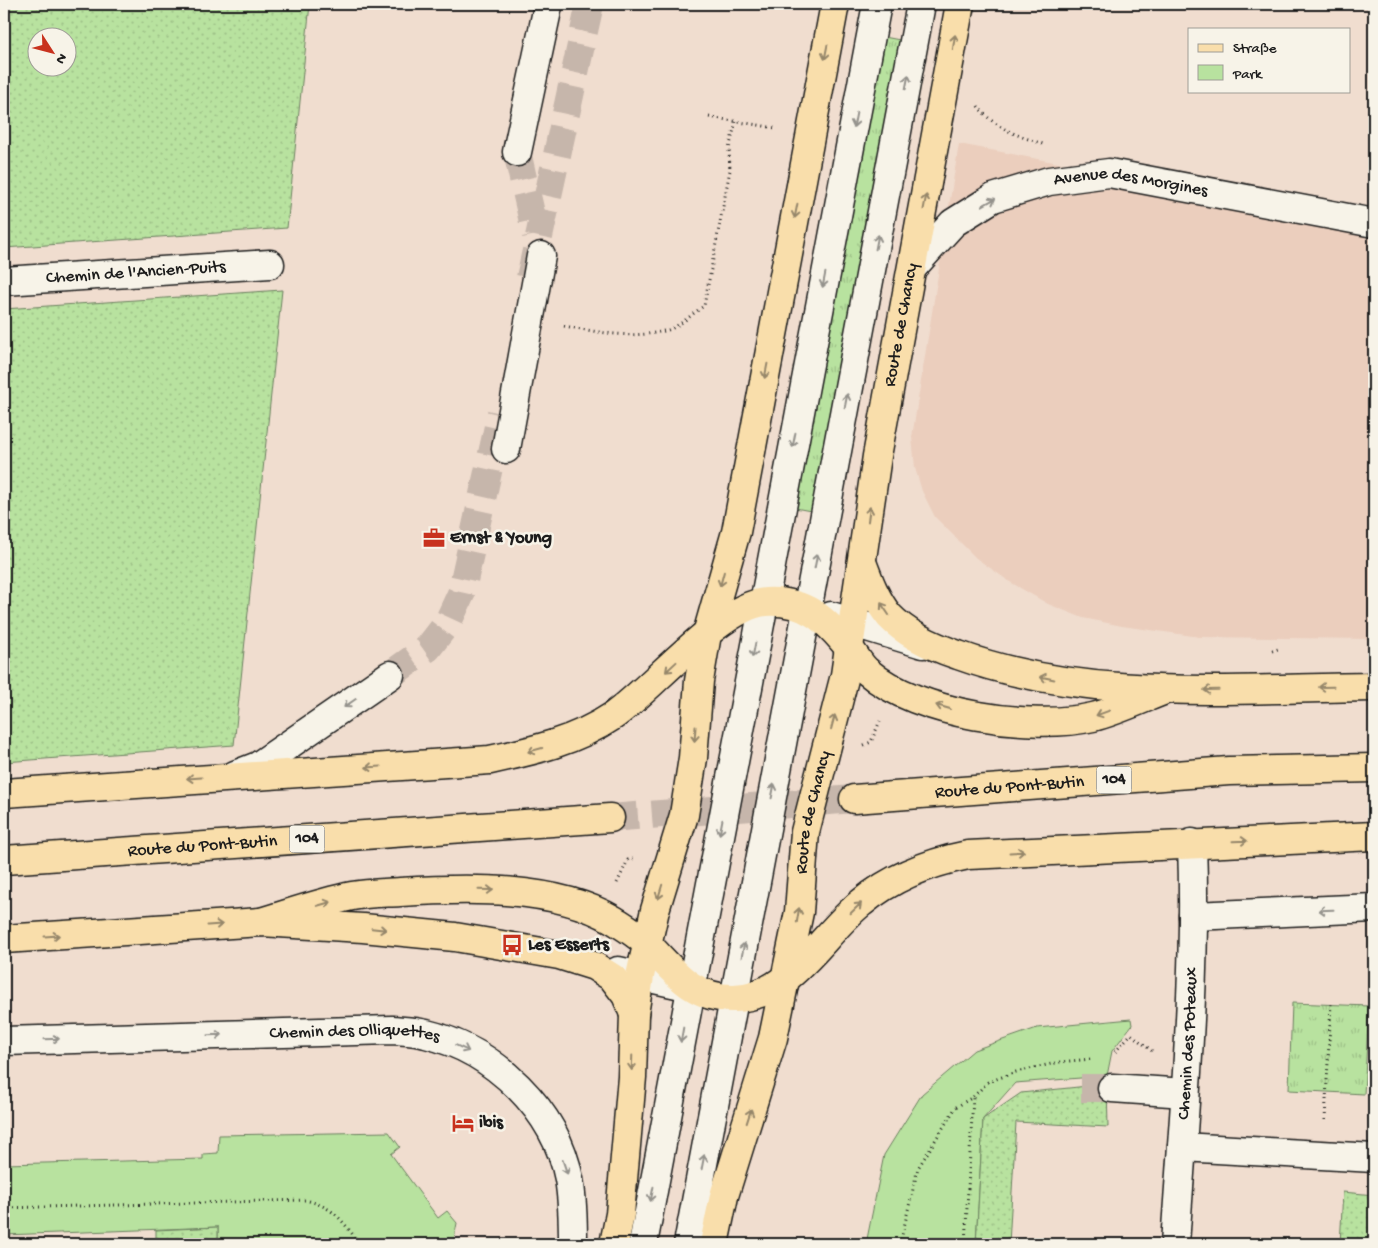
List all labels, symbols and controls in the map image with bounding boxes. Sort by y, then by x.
north arrow [28,28,78,78]
legend [1188,28,1350,92]
one-way arrow [950,35,960,51]
text: Straße [1233,40,1277,58]
one-way arrow [820,43,830,59]
text: N [51,49,70,67]
text: Park [1232,66,1263,84]
one-way arrow [902,74,912,90]
one-way arrow [849,112,859,128]
street label: Avenue des Morgines [1052,162,1211,202]
one-way arrow [921,194,930,210]
one-way arrow [981,197,996,207]
one-way arrow [790,203,800,219]
one-way arrow [872,234,882,250]
street label: Chemin de l'Ancien-Puits [45,256,228,289]
street label: Route de Chancy [879,261,923,388]
one-way arrow [819,272,829,288]
one-way arrow [760,363,770,379]
one-way arrow [842,394,852,410]
one-way arrow [789,431,798,447]
one-way arrow [864,506,874,522]
office icon: Ernst & Young [421,525,447,551]
place label: Ernst & Young [450,528,552,549]
one-way arrow [812,553,821,569]
one-way arrow [717,571,727,587]
one-way arrow [879,602,889,616]
one-way arrow [748,642,758,658]
one-way arrow [665,661,678,673]
one-way arrow [1040,673,1056,682]
one-way arrow [1318,683,1334,692]
one-way arrow [1203,685,1219,694]
one-way arrow [343,698,357,708]
one-way arrow [935,702,951,712]
one-way arrow [1096,709,1111,718]
one-way arrow [829,714,838,730]
one-way arrow [690,726,700,742]
one-way arrow [527,746,543,756]
street label: Route de Chancy [791,749,836,875]
one-way arrow [366,762,382,771]
road number: 104 [1096,766,1132,794]
street label: Route du Pont-Butin [934,771,1085,803]
one-way arrow [186,774,202,783]
one-way arrow [769,783,779,799]
one-way arrow [715,818,725,834]
road number: 104 [290,826,324,852]
street label: Route du Pont-Butin [127,831,278,862]
one-way arrow [1232,836,1248,846]
one-way arrow [1009,848,1025,857]
one-way arrow [655,884,665,900]
one-way arrow [477,885,493,895]
one-way arrow [316,899,332,908]
one-way arrow [849,902,862,914]
one-way arrow [1318,906,1334,915]
one-way arrow [793,908,803,924]
one-way arrow [206,921,222,930]
one-way arrow [371,924,387,934]
one-way arrow [44,932,60,941]
bus stop icon: Les Esserts [499,932,525,958]
place label: Les Esserts [528,935,610,956]
one-way arrow [739,943,749,959]
street label: Chemin des Poteaux [1173,966,1203,1120]
street label: Chemin des Olliquettes [269,1019,444,1048]
one-way arrow [676,1026,686,1042]
one-way arrow [206,1030,223,1040]
one-way arrow [44,1035,60,1044]
one-way arrow [454,1044,469,1053]
one-way arrow [627,1054,637,1071]
one-way arrow [745,1108,755,1124]
hotel icon: ibis [450,1110,476,1136]
place label: ibis [479,1113,504,1134]
one-way arrow [699,1154,709,1170]
one-way arrow [560,1159,570,1175]
one-way arrow [647,1186,656,1202]

